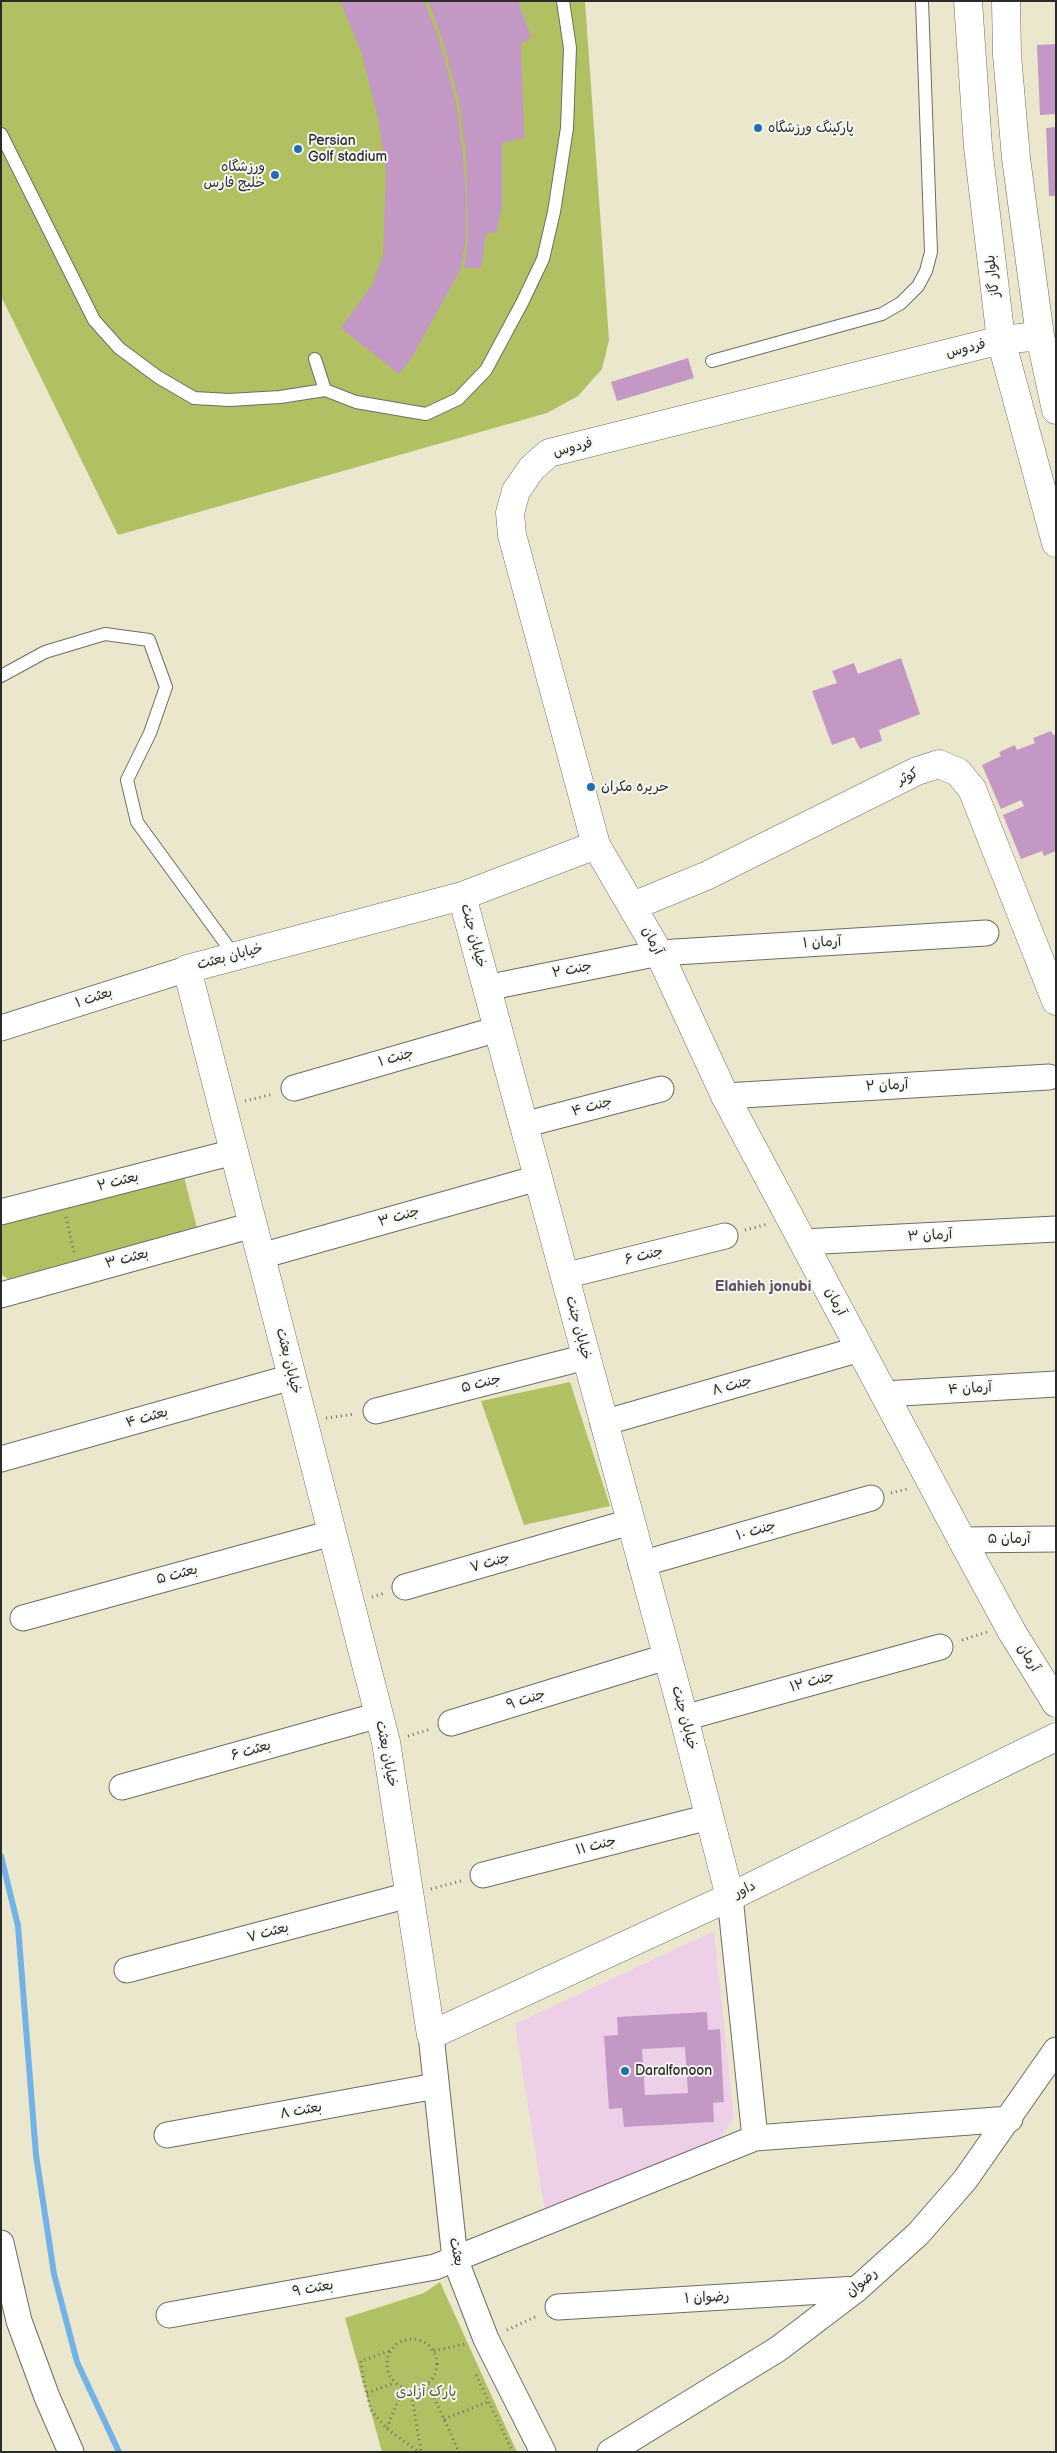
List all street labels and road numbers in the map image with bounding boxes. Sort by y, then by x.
street label: بلوار گاز [982,254,1004,298]
street label: فردوس [944,336,988,362]
street label: فردوس [551,435,595,461]
street label: کوثر [895,765,921,789]
street label: خیابان جنت [456,902,490,970]
street label: آرمان [638,924,666,958]
street label: آرمان ۱ [802,934,842,952]
street label: خیابان بعثت [195,940,265,974]
street label: جنت ۲ [551,958,593,982]
street label: بعثت ۱ [73,984,115,1012]
street label: جنت ۱ [376,1045,416,1071]
street label: آرمان ۲ [865,1076,909,1096]
street label: جنت ۴ [570,1094,614,1120]
street label: بعثت ۲ [96,1169,140,1195]
street label: جنت ۳ [376,1203,422,1231]
street label: آرمان ۳ [907,1226,953,1246]
street label: جنت ۶ [623,1243,665,1269]
street label: بعثت ۳ [103,1245,151,1273]
street label: آرمان [821,1285,849,1319]
street label: خیابان جنت [561,1294,595,1362]
street label: خیابان بعثت [272,1326,304,1396]
street label: جنت ۵ [459,1371,503,1397]
street label: جنت ۸ [710,1372,754,1400]
street label: آرمان ۴ [948,1379,992,1399]
street label: بعثت ۴ [124,1404,170,1432]
street label: جنت ۱۰ [734,1517,778,1545]
street label: آرمان ۵ [988,1531,1030,1547]
street label: جنت ۷ [468,1549,512,1577]
street label: بعثت ۵ [154,1561,200,1589]
street label: آرمان [1013,1641,1043,1675]
street label: جنت ۱۲ [788,1668,836,1696]
street label: خیابان جنت [667,1684,701,1752]
street label: جنت ۹ [505,1686,547,1714]
street label: خیابان بعثت [371,1719,401,1789]
street label: بعثت ۶ [229,1737,273,1765]
street label: جنت ۱۱ [574,1833,618,1859]
street label: داور [731,1878,759,1902]
street label: بعثت ۷ [245,1919,291,1947]
street label: بعثت ۸ [279,2099,323,2123]
street label: بعثت [445,2236,467,2268]
street label: رضوان [843,2265,881,2301]
street label: بعثت ۹ [291,2277,335,2301]
street label: رضوان ۱ [684,2288,730,2308]

